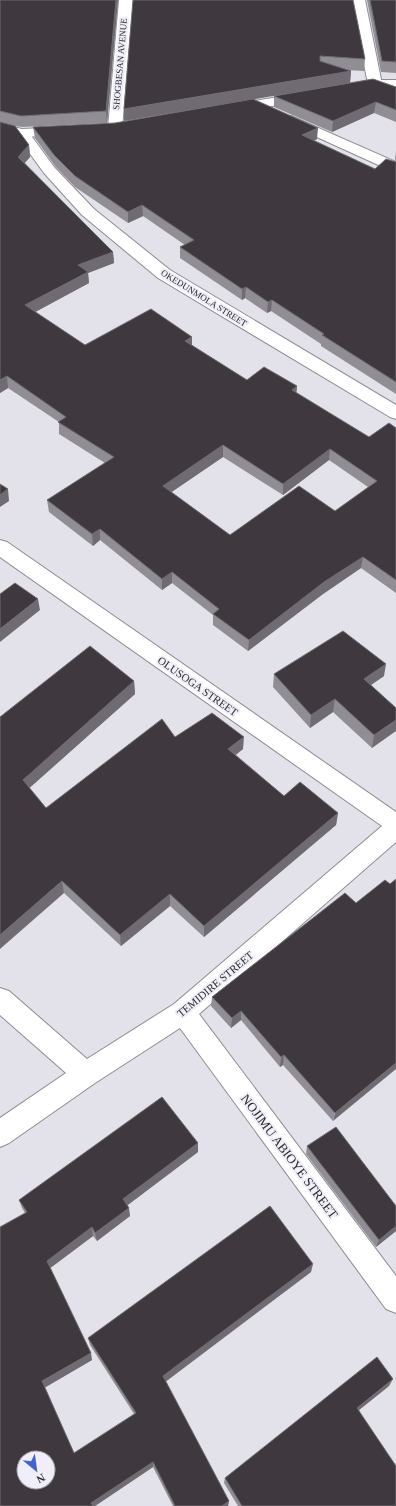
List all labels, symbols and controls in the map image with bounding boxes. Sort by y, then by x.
street label: SHOGBESAN AVENUE [111,17,129,110]
street label: OKEDUNMOLA STREET [159,267,249,329]
street label: OLUSOGA STREET [156,654,241,718]
street label: TEMIDIRE STREET [175,948,256,1019]
street label: NOJIMU ABIOYE STREET [238,1091,341,1221]
north arrow [16,1450,56,1490]
text: N [34,1472,47,1486]

